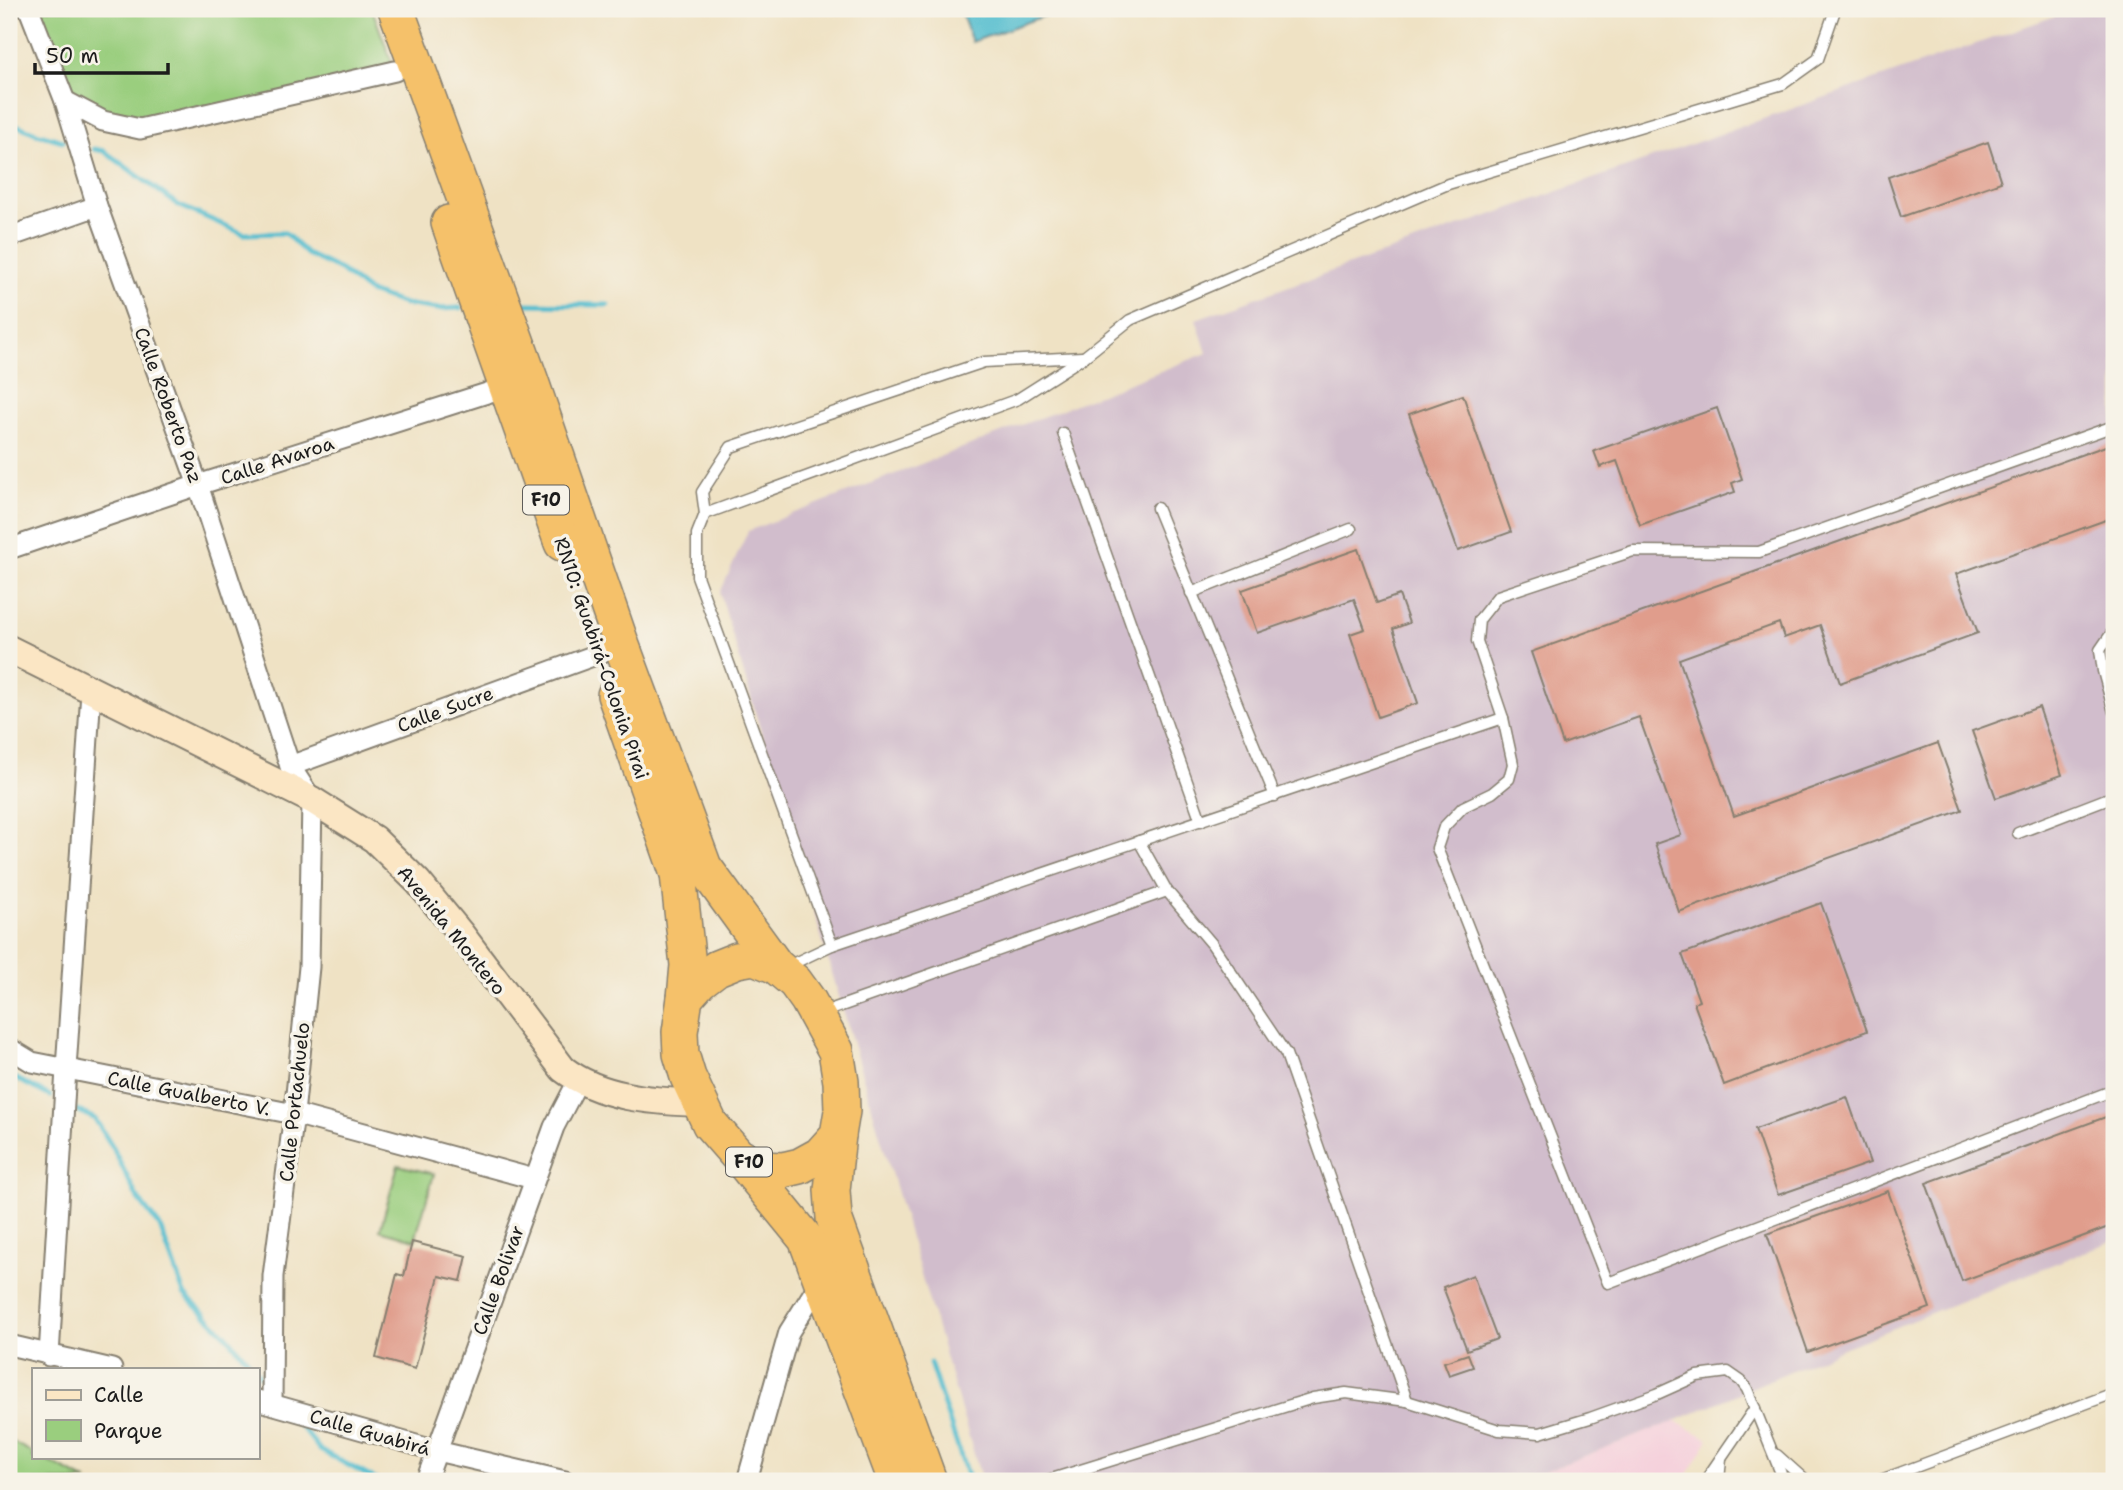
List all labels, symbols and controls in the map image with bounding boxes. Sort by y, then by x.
scale bar [35,32,168,76]
text: 50 m [46,42,99,70]
street label: Calle Roberto Paz [129,324,208,487]
street label: Calle Avaroa [217,430,337,491]
road number: F10 [523,486,569,514]
street label: RN10: Guabirá-Colonia Pirai [548,534,655,783]
street label: Calle Sucre [394,681,497,738]
street label: Avenida Montero [392,860,512,1000]
street label: Calle Portachuelo [274,1021,315,1183]
street label: Calle Gualberto V. [105,1065,272,1122]
road number: F10 [726,1148,772,1176]
street label: Calle Bolivar [467,1222,530,1339]
legend [32,1368,259,1458]
text: Calle [94,1381,144,1409]
street label: Calle Guabirá [307,1403,433,1462]
text: Parque [94,1417,163,1445]

